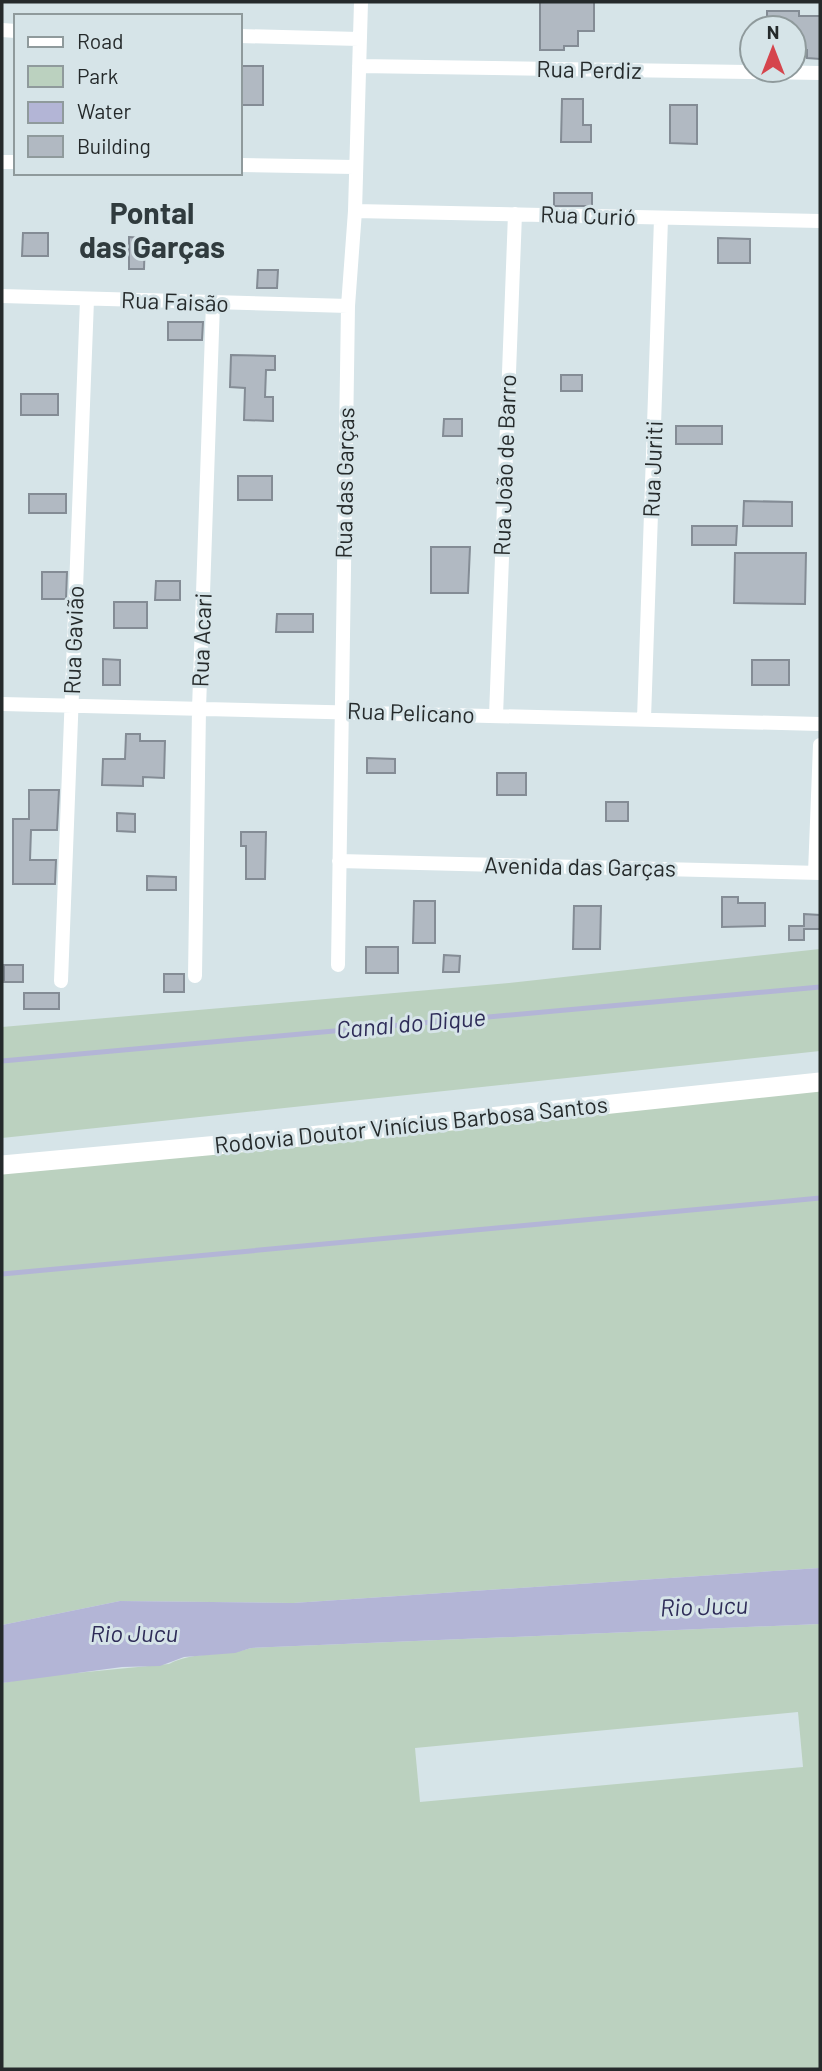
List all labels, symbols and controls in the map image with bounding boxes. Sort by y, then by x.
legend [14,14,242,175]
north arrow [738,14,808,84]
text: N [767,20,779,43]
text: Road [77,28,123,53]
street label: Rua Perdiz [536,54,642,84]
text: Park [77,63,118,88]
text: Water [77,98,132,123]
text: Building [77,133,151,158]
district label: Pontal das Garças [79,194,225,264]
street label: Rua Curió [540,199,636,231]
street label: Rua Faisão [121,285,229,317]
street label: Rua João de Barro [487,374,521,556]
street label: Rua das Garças [329,407,359,559]
street label: Rua Juriti [636,420,668,518]
street label: Rua Gavião [57,585,89,695]
street label: Rua Acari [185,592,217,688]
street label: Rua Pelicano [347,696,475,728]
street label: Avenida das Garças [484,850,676,882]
water label: Canal do Dique [335,1002,487,1043]
street label: Rodovia Doutor Vinícius Barbosa Santos [213,1089,609,1159]
water label: Rio Jucu [659,1589,748,1622]
water label: Rio Jucu [90,1618,178,1647]

